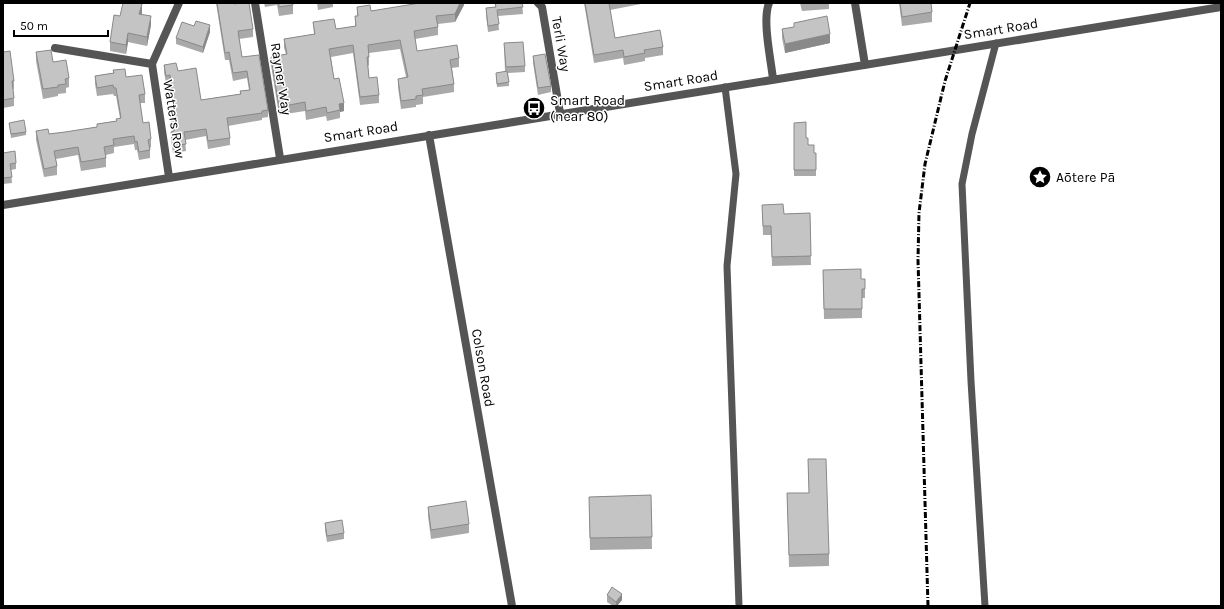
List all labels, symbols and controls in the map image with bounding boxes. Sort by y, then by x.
scale bar [14,12,108,38]
street label: Terli Way [548,15,574,73]
street label: Smart Road [963,15,1039,43]
text: 50 m [20,19,48,33]
street label: Rayner Way [267,42,295,117]
street label: Smart Road [643,67,719,95]
street label: Watters Row [159,78,189,160]
place label: Smart Road (near 80) [550,92,625,125]
bus stop icon: Smart Road (near 80) [521,95,547,121]
street label: Smart Road [323,118,399,146]
place icon: Aōtere Pā [1027,164,1053,190]
place label: Aōtere Pā [1056,169,1115,186]
street label: Colson Road [468,328,498,408]

